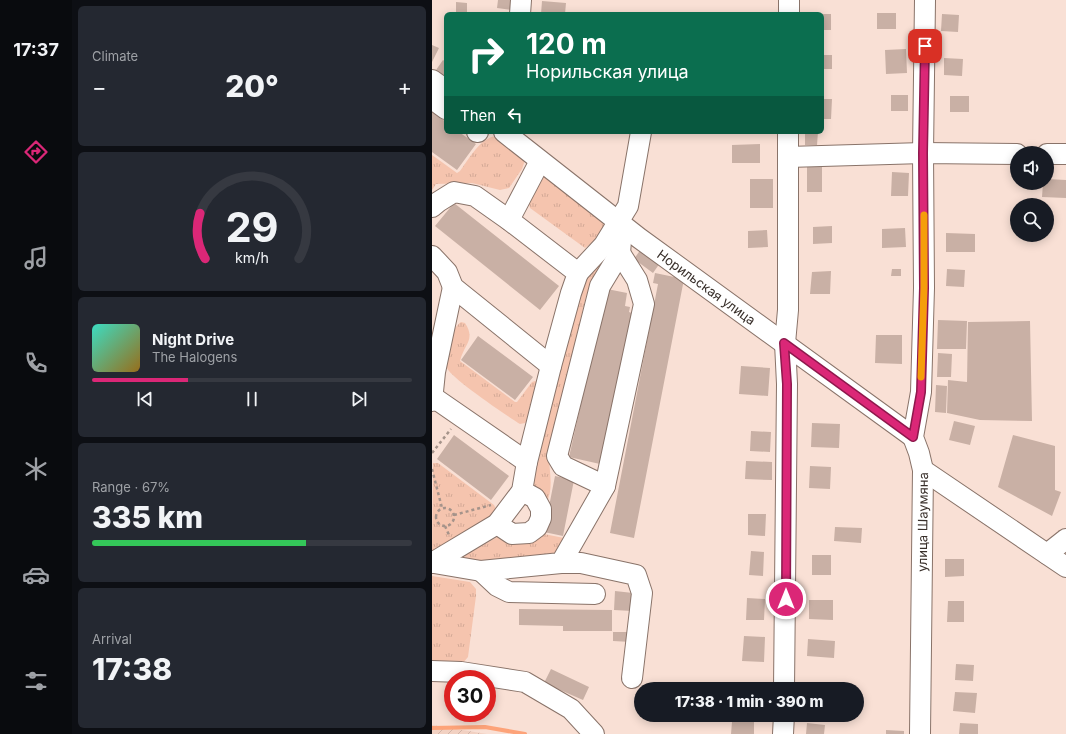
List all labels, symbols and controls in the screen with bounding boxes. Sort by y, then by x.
text: 120 m [526,27,607,61]
icon: right [460,28,512,80]
pin [908,29,942,63]
icon: arrive [914,35,936,57]
text: 17:37 [13,39,59,60]
text: Climate [92,48,138,64]
text: Норильская улица [526,61,689,82]
text: 20° [225,68,279,104]
text: − [92,74,107,100]
text: + [397,74,412,100]
icon: left [504,104,526,126]
text: Then [460,106,496,125]
icon: directions [22,138,50,166]
map controls [1010,146,1054,242]
button: sound [1010,146,1054,190]
button: search [1010,198,1054,242]
text: 29 [225,202,279,252]
icon: music [22,244,50,272]
street label: Норильская улица [654,246,759,328]
text: km/h [235,249,269,266]
text: Night Drive [152,330,234,349]
icon: phone [22,349,50,377]
text: The Halogens [152,349,237,365]
icon: previous [134,388,156,410]
icon: pause [241,388,263,410]
icon: next [348,388,370,410]
icon: climate [22,455,50,483]
street label: улица Шаумяна [914,472,931,572]
text: Range · 67% [92,479,170,495]
text: 335 km [92,499,203,535]
icon: car [22,561,50,589]
position arrow [765,578,807,620]
text: Arrival [92,631,132,647]
text: 17:38 [92,651,172,687]
icon: filters [22,667,50,695]
speed limit sign: 30 [444,670,496,722]
text: 17:38 · 1 min · 390 m [675,692,823,711]

